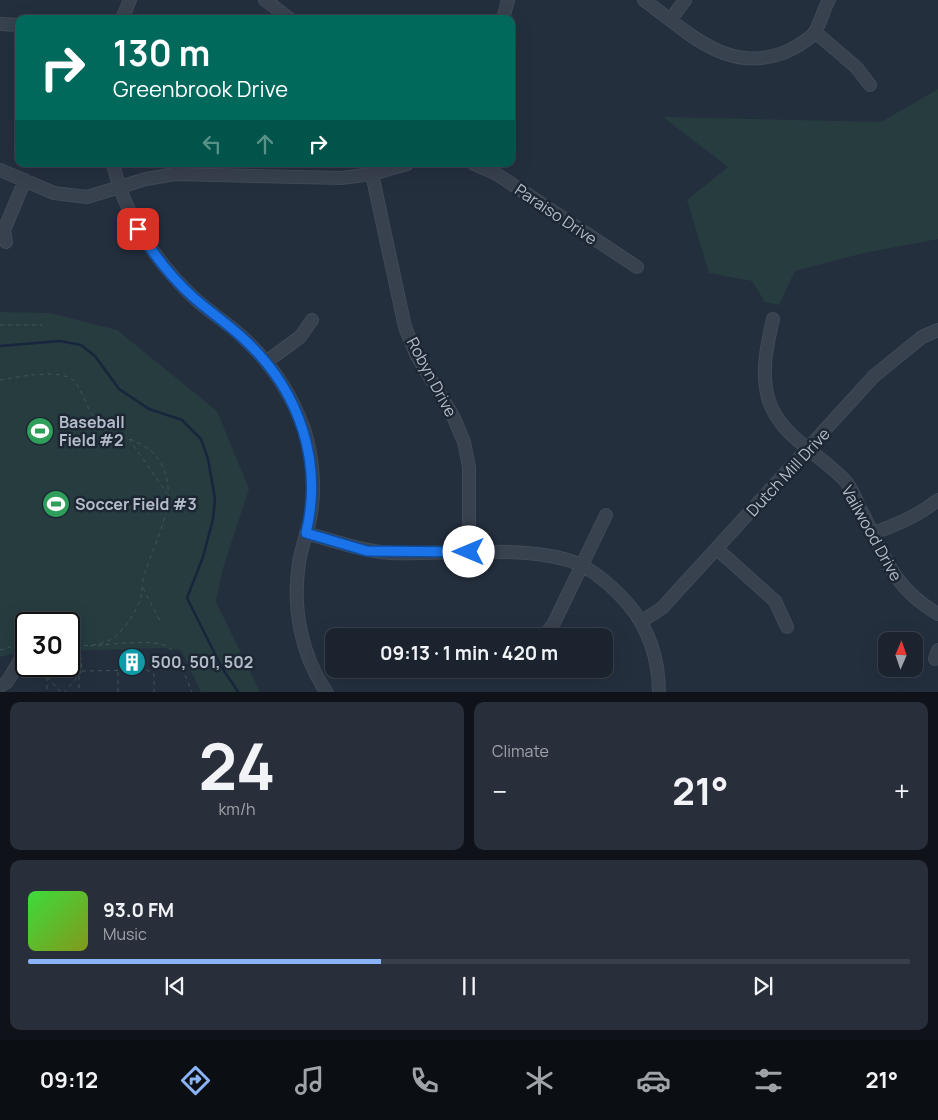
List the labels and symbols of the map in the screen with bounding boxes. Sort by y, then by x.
street label: Paraiso Drive [511,178,601,250]
pin [117,208,159,250]
street label: Robyn Drive [402,333,462,421]
place label: Baseball Field #2 [59,411,125,451]
sports icon: Baseball Field #2 [25,416,55,446]
street label: Dutch Mill Drive [741,423,835,521]
street label: Vailwood Drive [837,481,907,585]
sports icon: Soccer Field #3 [41,489,71,519]
place label: Soccer Field #3 [75,493,197,515]
position arrow [442,525,494,577]
speed limit sign: 30 [15,612,80,677]
north arrow [878,632,922,678]
building icon: 500, 501, 502 [117,647,147,677]
place label: 500, 501, 502 [151,651,253,673]

